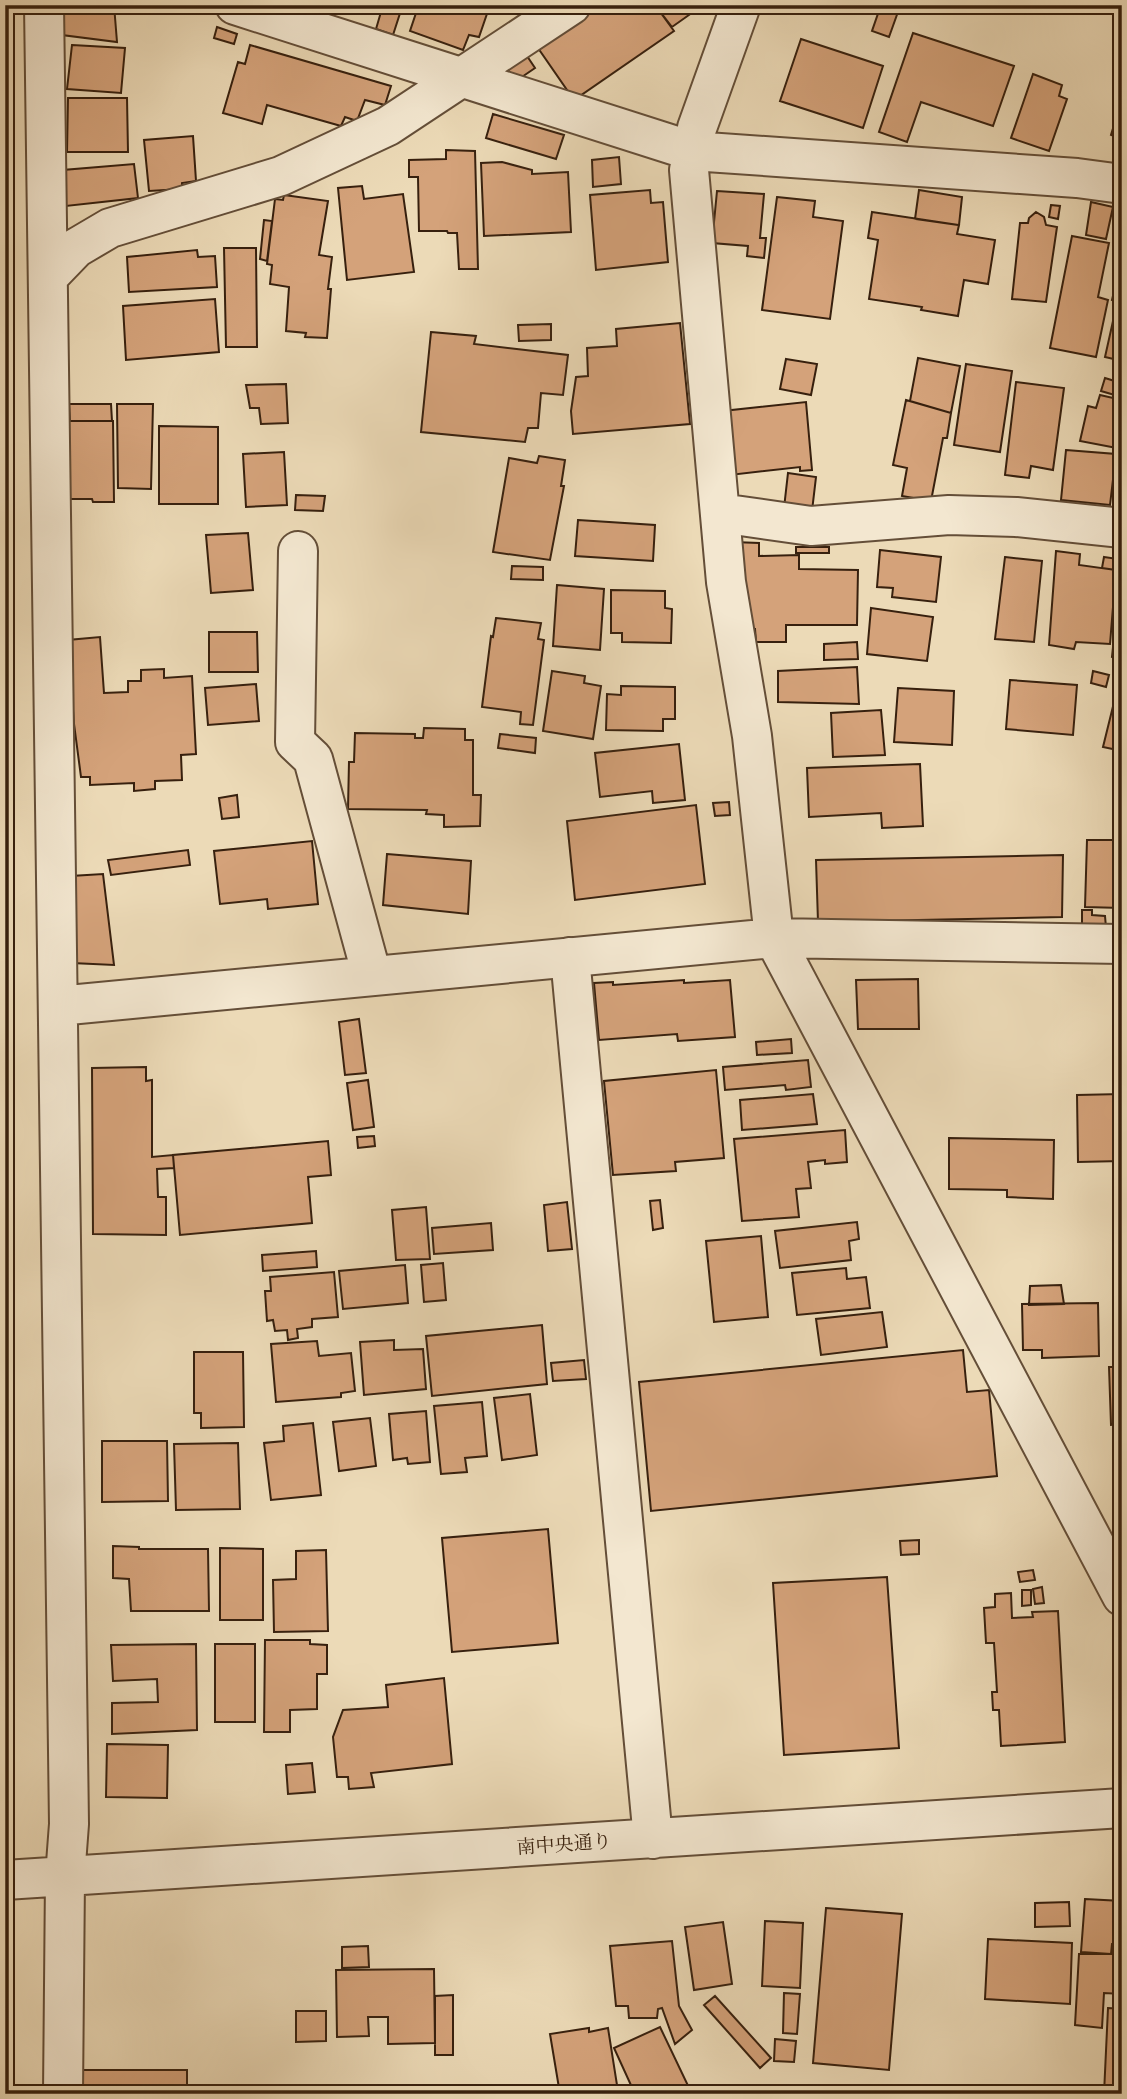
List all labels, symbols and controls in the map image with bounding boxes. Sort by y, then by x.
street label: 南中央通り [516,1829,612,1859]

